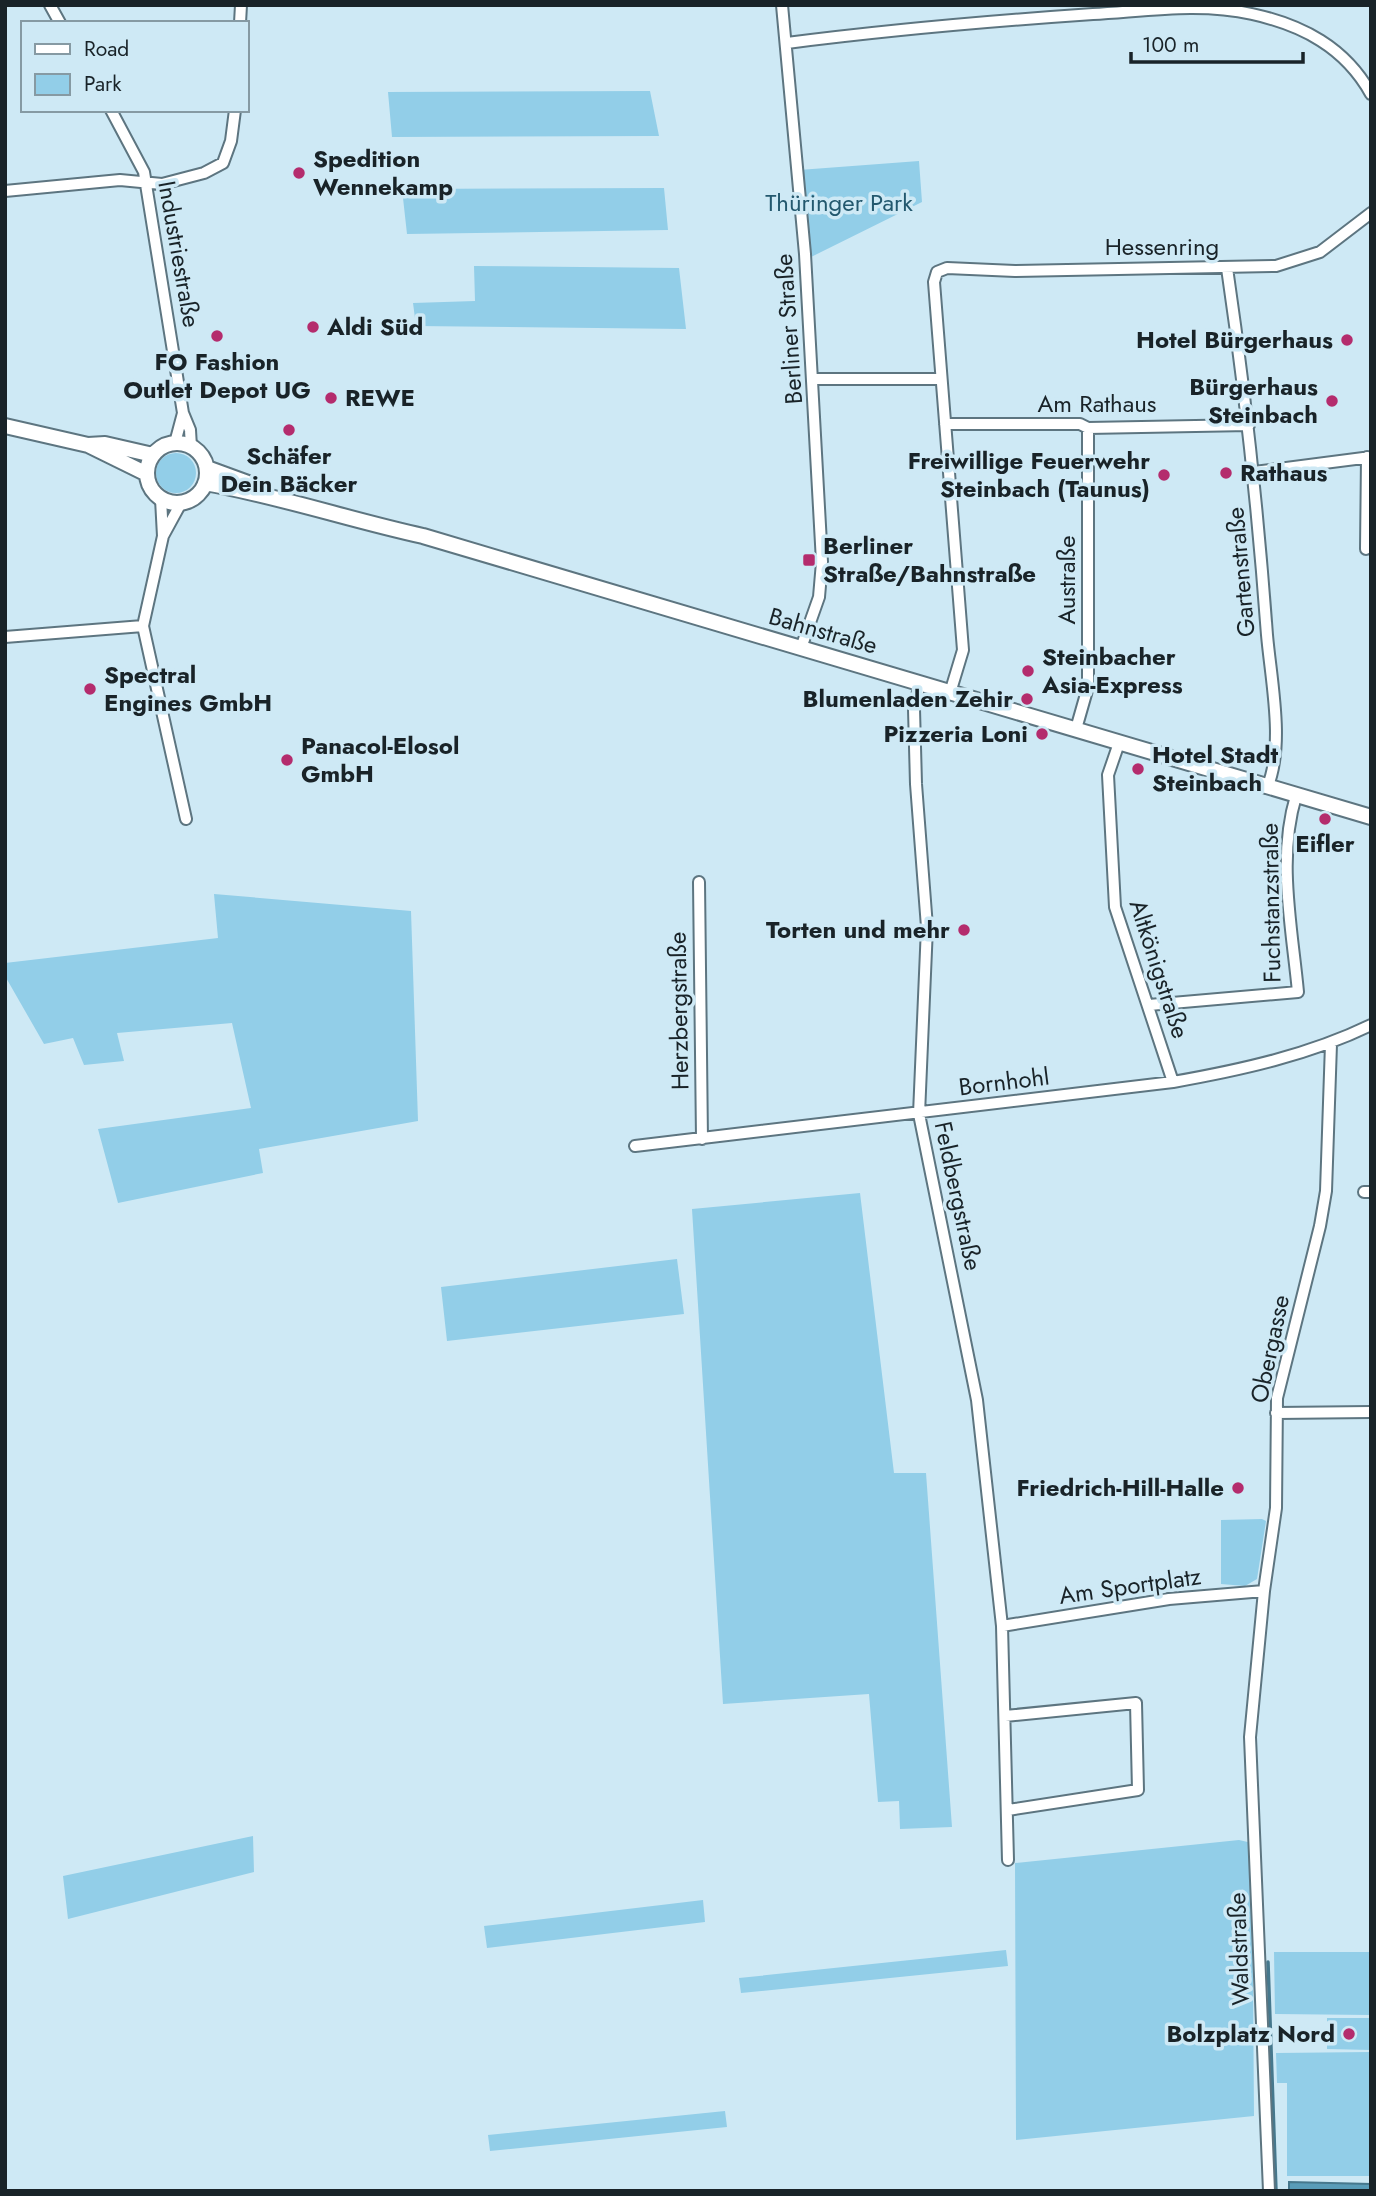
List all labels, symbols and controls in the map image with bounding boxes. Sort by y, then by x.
legend [21,21,248,112]
scale bar [1131,21,1302,65]
text: 100 m [1142,30,1199,60]
text: Road [84,34,129,64]
text: Park [84,69,122,99]
place label: Spedition Wennekamp [313,141,453,204]
marker: Spedition Wennekamp [291,165,307,181]
street label: Industriestraße [149,178,210,330]
park label: Thüringer Park [765,185,913,220]
street label: Hessenring [1105,229,1219,264]
street label: Berliner Straße [766,253,811,405]
place label: Aldi Süd [326,309,423,344]
marker: Aldi Süd [305,319,321,335]
place label: Hotel Bürgerhaus [1136,322,1333,357]
marker: FO Fashion Outlet Depot UG [209,328,225,344]
marker: Hotel Bürgerhaus [1339,332,1355,348]
place label: FO Fashion Outlet Depot UG [123,344,311,407]
place label: Bürgerhaus Steinbach [1189,369,1318,432]
place label: REWE [345,380,415,415]
street label: Am Rathaus [1038,386,1156,421]
marker: REWE [323,390,339,406]
marker: Bürgerhaus Steinbach [1324,393,1340,409]
marker: Schäfer Dein Bäcker [281,422,297,438]
place label: Schäfer Dein Bäcker [221,438,358,501]
place label: Freiwillige Feuerwehr Steinbach (Taunus) [908,443,1150,506]
place label: Rathaus [1240,455,1327,490]
marker: Rathaus [1218,465,1234,481]
marker: Freiwillige Feuerwehr Steinbach (Taunus) [1156,467,1172,483]
street label: Gartenstraße [1217,506,1264,638]
place label: Berliner Straße/Bahnstraße [823,528,1036,591]
street label: Austraße [1049,535,1084,625]
marker: Berliner Straße/Bahnstraße [801,552,817,568]
street label: Bahnstraße [765,598,881,663]
place label: Steinbacher Asia-Express [1041,639,1183,702]
place label: Spectral Engines GmbH [104,657,272,720]
marker: Steinbacher Asia-Express [1020,663,1036,679]
marker: Spectral Engines GmbH [82,681,98,697]
place label: Blumenladen Zehir [803,681,1013,716]
marker: Blumenladen Zehir [1019,691,1035,707]
place label: Pizzeria Loni [883,716,1028,751]
marker: Pizzeria Loni [1034,726,1050,742]
place label: Panacol-Elosol GmbH [301,728,459,791]
place label: Hotel Stadt Steinbach [1152,737,1278,800]
marker: Panacol-Elosol GmbH [279,752,295,768]
marker: Hotel Stadt Steinbach [1130,761,1146,777]
marker: Eifler [1317,811,1333,827]
street label: Fuchstanzstraße [1252,823,1289,983]
place label: Eifler [1295,826,1355,861]
street label: Altkönigstraße [1121,895,1198,1043]
place label: Torten und mehr [766,912,950,947]
marker: Torten und mehr [956,922,972,938]
street label: Herzbergstraße [660,932,697,1090]
street label: Bornhohl [957,1059,1051,1104]
street label: Feldbergstraße [926,1118,991,1274]
street label: Obergasse [1241,1292,1298,1406]
place label: Friedrich-Hill-Halle [1017,1470,1224,1505]
marker: Friedrich-Hill-Halle [1230,1480,1246,1496]
street label: Am Sportplatz [1057,1558,1203,1613]
street label: Waldstraße [1219,1892,1258,2006]
place label: Bolzplatz Nord [1166,2016,1335,2051]
marker: Bolzplatz Nord [1341,2026,1357,2042]

